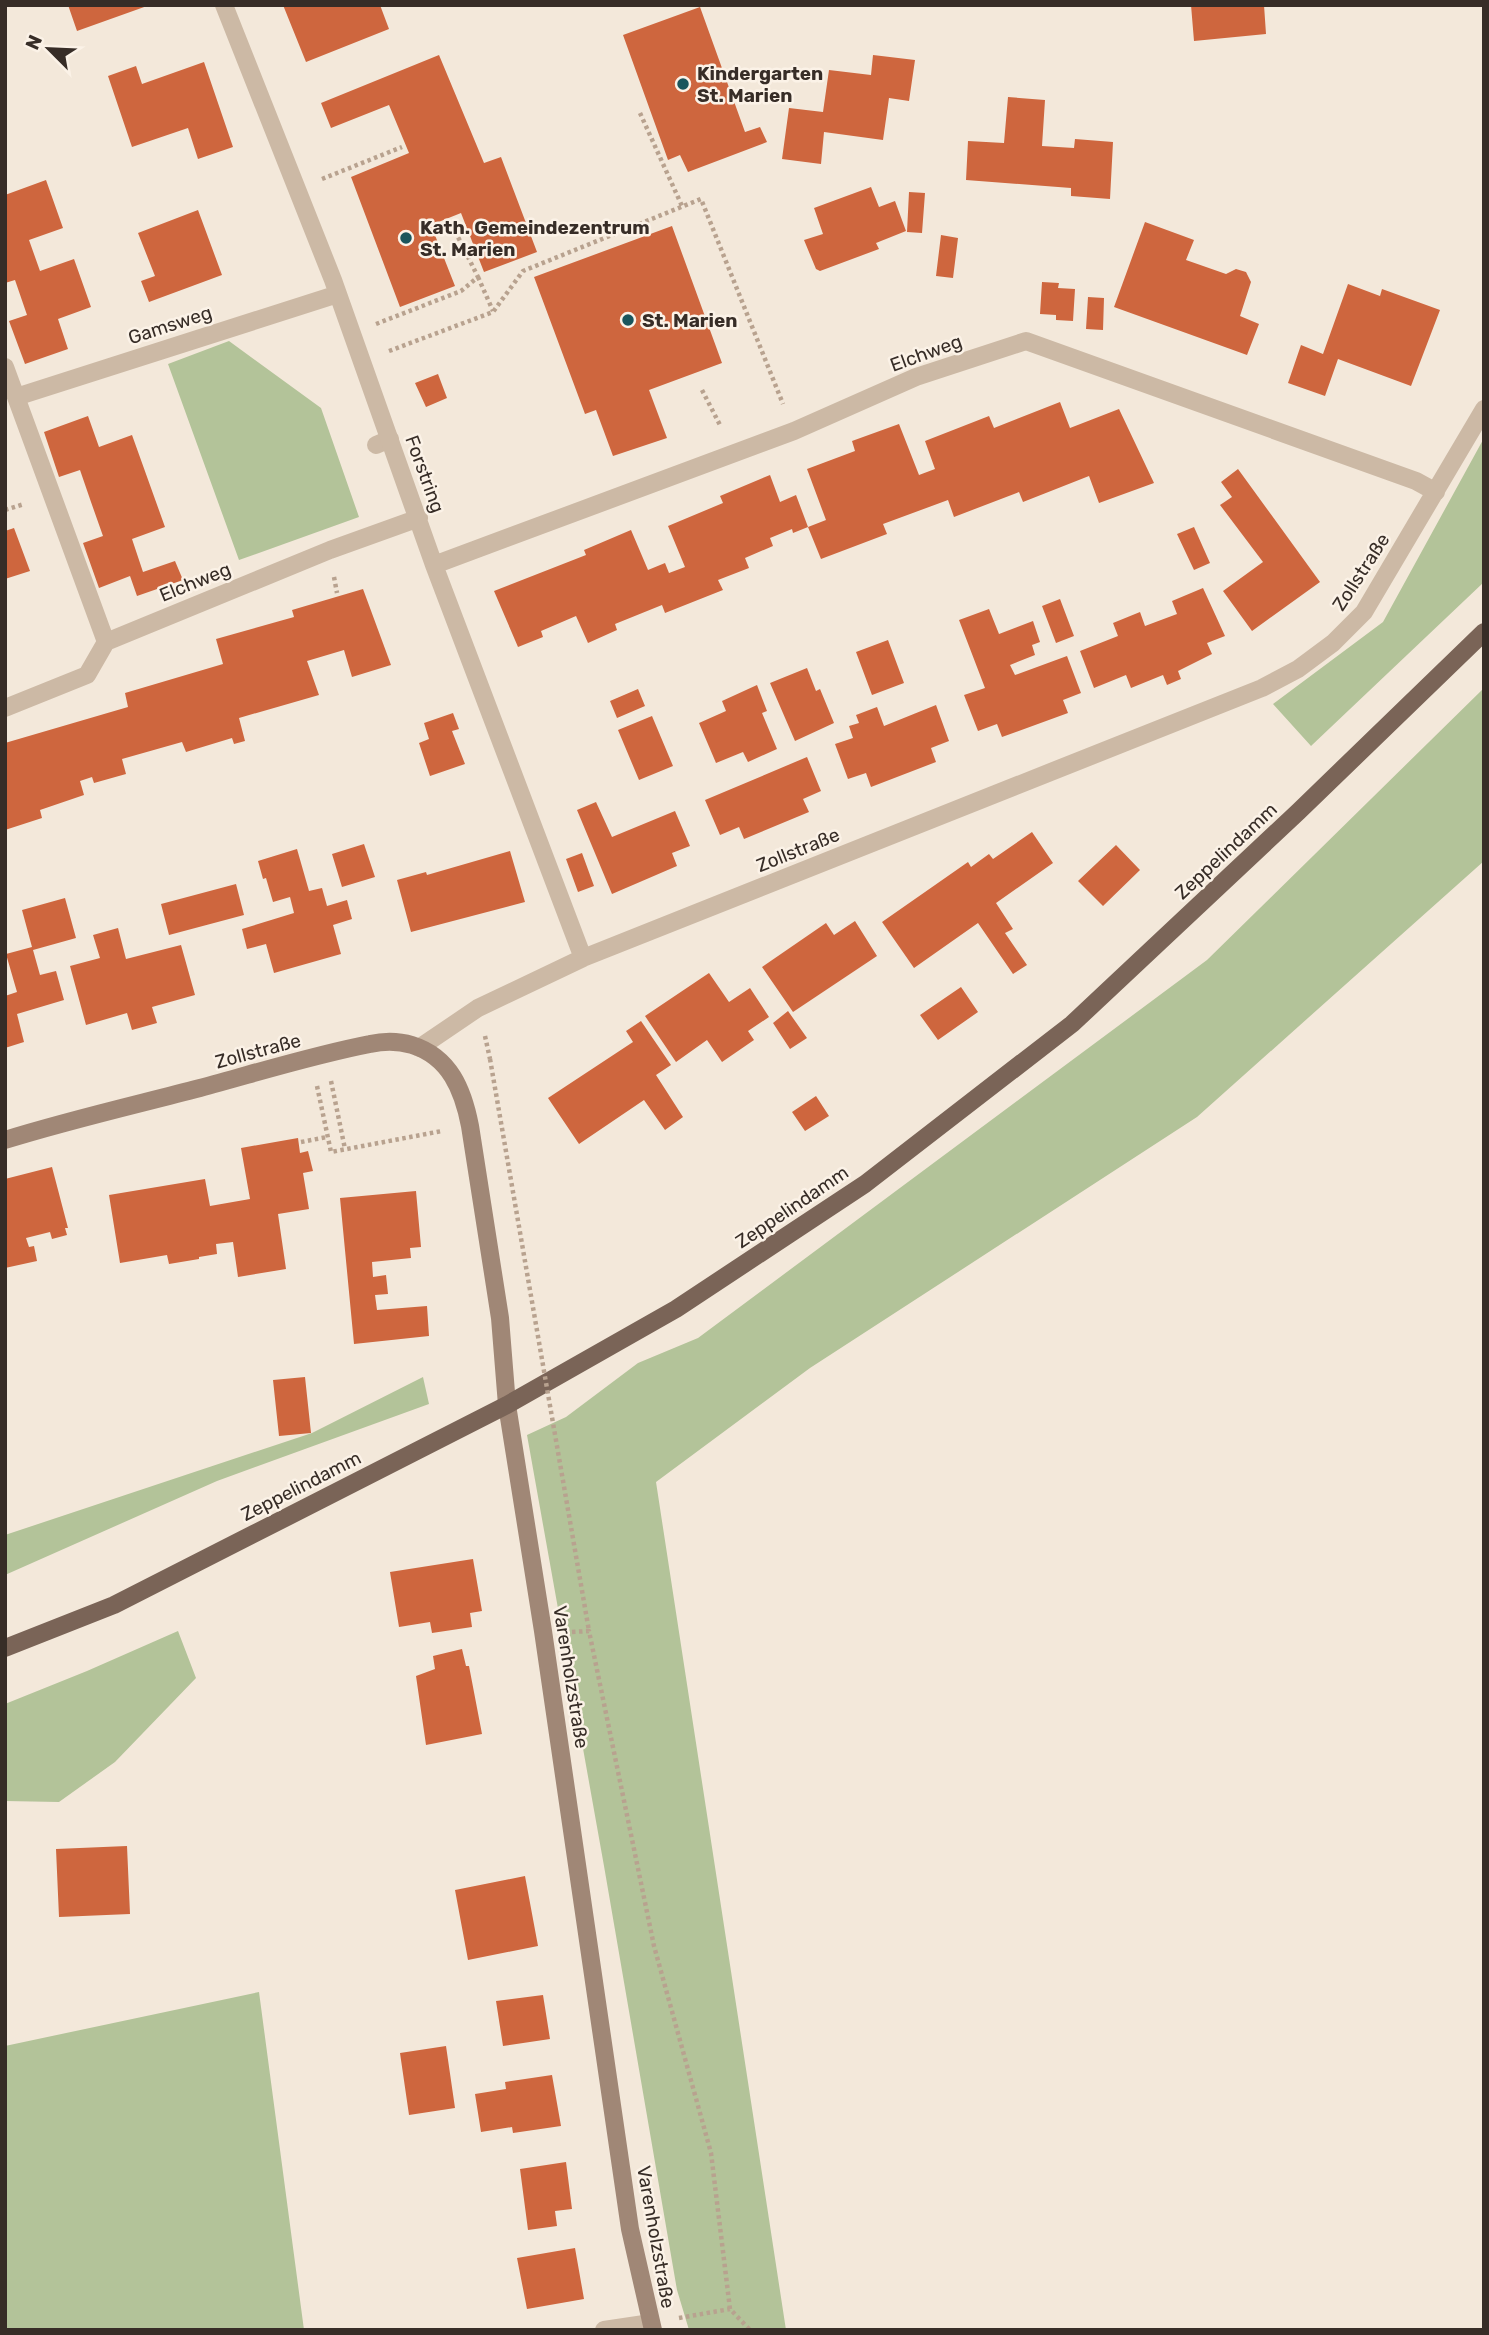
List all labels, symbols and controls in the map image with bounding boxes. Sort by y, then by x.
north arrow [14,14,84,84]
text: N [21,31,47,53]
place label: Kindergarten St. Marien [697,62,823,107]
marker: Kindergarten St. Marien [675,76,691,92]
place label: Kath. Gemeindezentrum St. Marien [420,216,650,261]
marker: Kath. Gemeindezentrum St. Marien [398,230,414,246]
street label: Gamsweg [125,301,215,349]
place label: St. Marien [642,309,737,332]
marker: St. Marien [620,312,636,328]
street label: Elchweg [887,329,965,377]
street label: Forstring [400,432,450,516]
street label: Zollstraße [1327,529,1395,615]
street label: Elchweg [156,557,234,607]
street label: Zeppelindamm [1170,798,1282,904]
street label: Zollstraße [753,823,843,877]
street label: Zollstraße [213,1029,303,1073]
street label: Zeppelindamm [731,1161,853,1253]
street label: Zeppelindamm [237,1446,365,1526]
street label: Varenholzstraße [548,1604,594,1750]
street label: Varenholzstraße [632,2164,680,2310]

